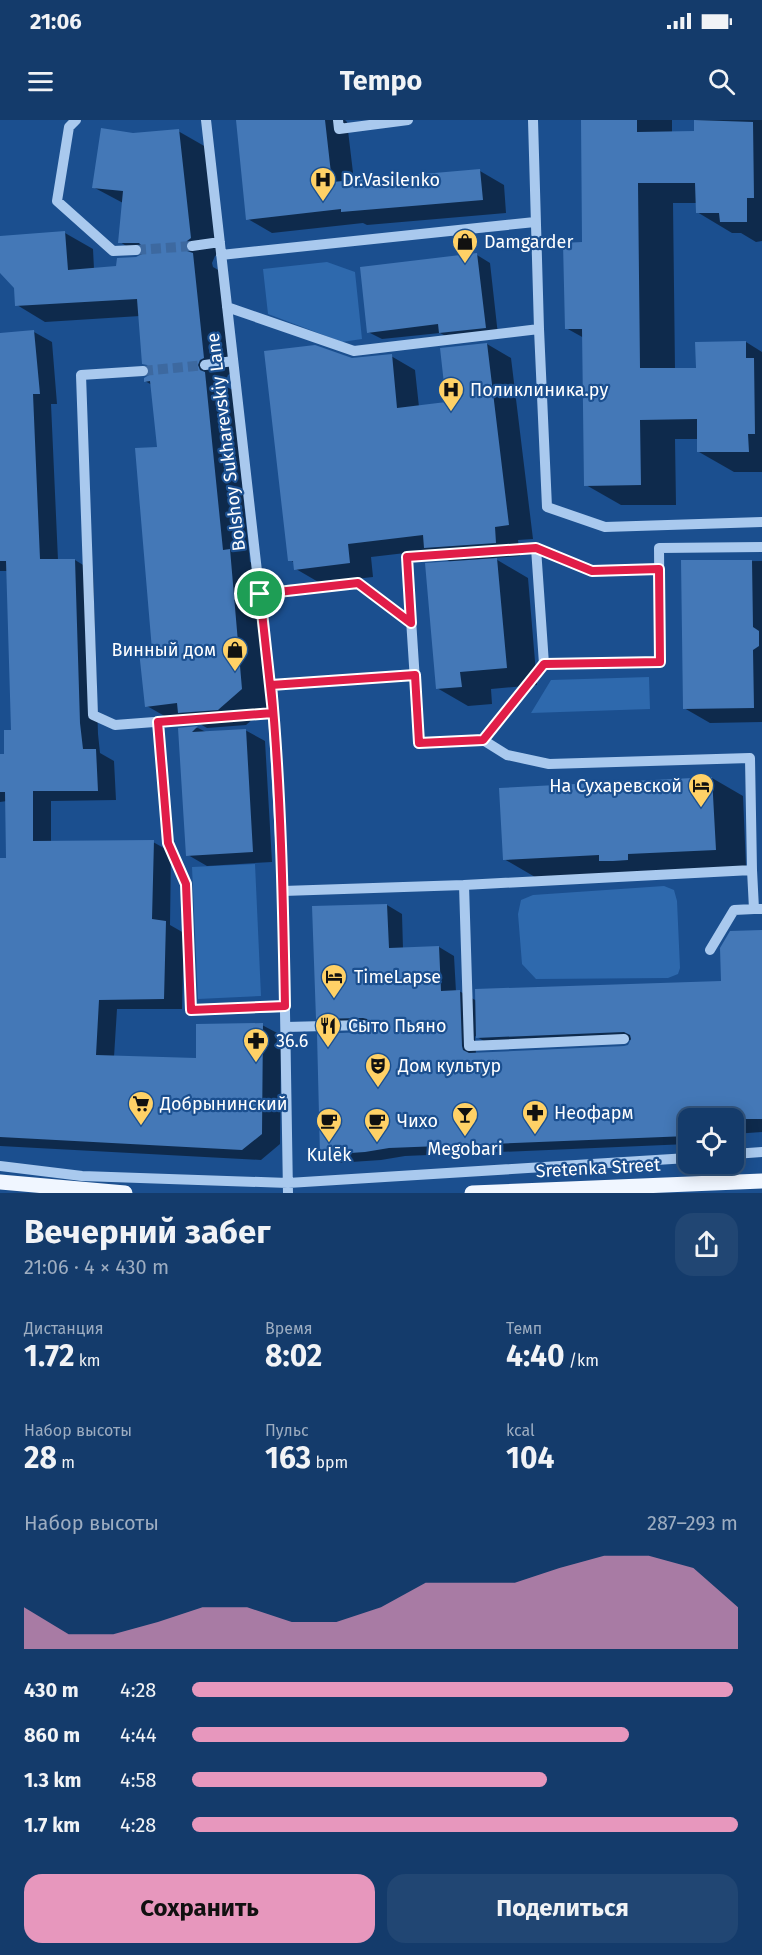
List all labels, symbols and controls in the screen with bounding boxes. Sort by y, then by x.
text: 21:06 [30,8,82,35]
icon: menu [24,65,57,98]
text: Tempo [340,65,422,97]
icon: search [705,65,738,98]
hospital icon: Dr.Vasilenko [308,165,338,203]
place label: Dr.Vasilenko [342,169,440,191]
shop icon: Damgarder [450,227,480,265]
place label: Damgarder [484,231,573,253]
street label: Bolshoy Sukharevskiy Lane [202,332,250,552]
hospital icon: Поликлиника.ру [436,375,466,413]
place label: Поликлиника.ру [470,379,608,401]
pin [234,568,285,619]
icon: arrive [243,577,276,610]
shop icon: Винный дом [220,635,250,673]
place label: Винный дом [112,639,216,661]
hotel icon: На Сухаревской [686,771,716,809]
place label: На Сухаревской [549,775,682,797]
hotel icon: TimeLapse [319,962,349,1000]
place label: TimeLapse [354,966,441,988]
restaurant icon: Сыто Пьяно [313,1011,343,1049]
place label: Сыто Пьяно [348,1015,446,1037]
pharmacy icon: 36.6 [241,1026,271,1064]
place label: 36.6 [276,1030,308,1052]
theatre icon: Дом культур [363,1051,393,1089]
place label: Дом культур [397,1055,501,1077]
supermarket icon: Добрынинский [126,1089,156,1127]
place label: Добрынинский [159,1093,288,1115]
pharmacy icon: Неофарм [520,1098,550,1136]
bar icon: Megobari [450,1100,480,1138]
place label: Неофарм [554,1102,634,1124]
cafe icon: Kulēk [314,1106,344,1144]
cafe icon: Чихо [362,1106,392,1144]
map controls [678,1108,744,1174]
button: locate [678,1108,744,1174]
place label: Чихо [397,1110,438,1132]
place label: Megobari [427,1138,503,1160]
place label: Kulēk [306,1144,352,1166]
street label: Sretenka Street [535,1154,661,1182]
text: Вечерний забег [24,1212,270,1252]
button: share [675,1213,738,1276]
text: 21:06 · 4 × 430 m [24,1255,169,1279]
text: Дистанция [24,1319,104,1338]
text: Время [265,1319,313,1338]
text: Темп [506,1319,542,1338]
text: 1.72 [24,1338,74,1374]
text: 8:02 [265,1338,322,1374]
text: 4:40 [506,1338,565,1374]
text: km [74,1351,101,1370]
text: /km [565,1351,599,1370]
text: Набор высоты [24,1421,132,1440]
text: Пульс [265,1421,309,1440]
text: kcal [506,1421,535,1440]
text: 28 [24,1440,57,1476]
text: 163 [265,1440,311,1476]
text: 104 [506,1440,554,1476]
text: m [57,1453,75,1472]
text: bpm [311,1453,348,1472]
text: Набор высоты [24,1511,159,1535]
text: 287–293 m [647,1511,738,1535]
text: 430 m [24,1678,79,1702]
text: 4:28 [120,1678,156,1702]
text: 860 m [24,1723,80,1747]
text: 4:44 [120,1723,157,1747]
text: 1.3 km [24,1768,81,1792]
text: 4:58 [120,1768,157,1792]
text: 1.7 km [24,1813,80,1837]
text: 4:28 [120,1813,156,1837]
button: Сохранить [24,1874,375,1943]
button: Поделиться [387,1874,738,1943]

